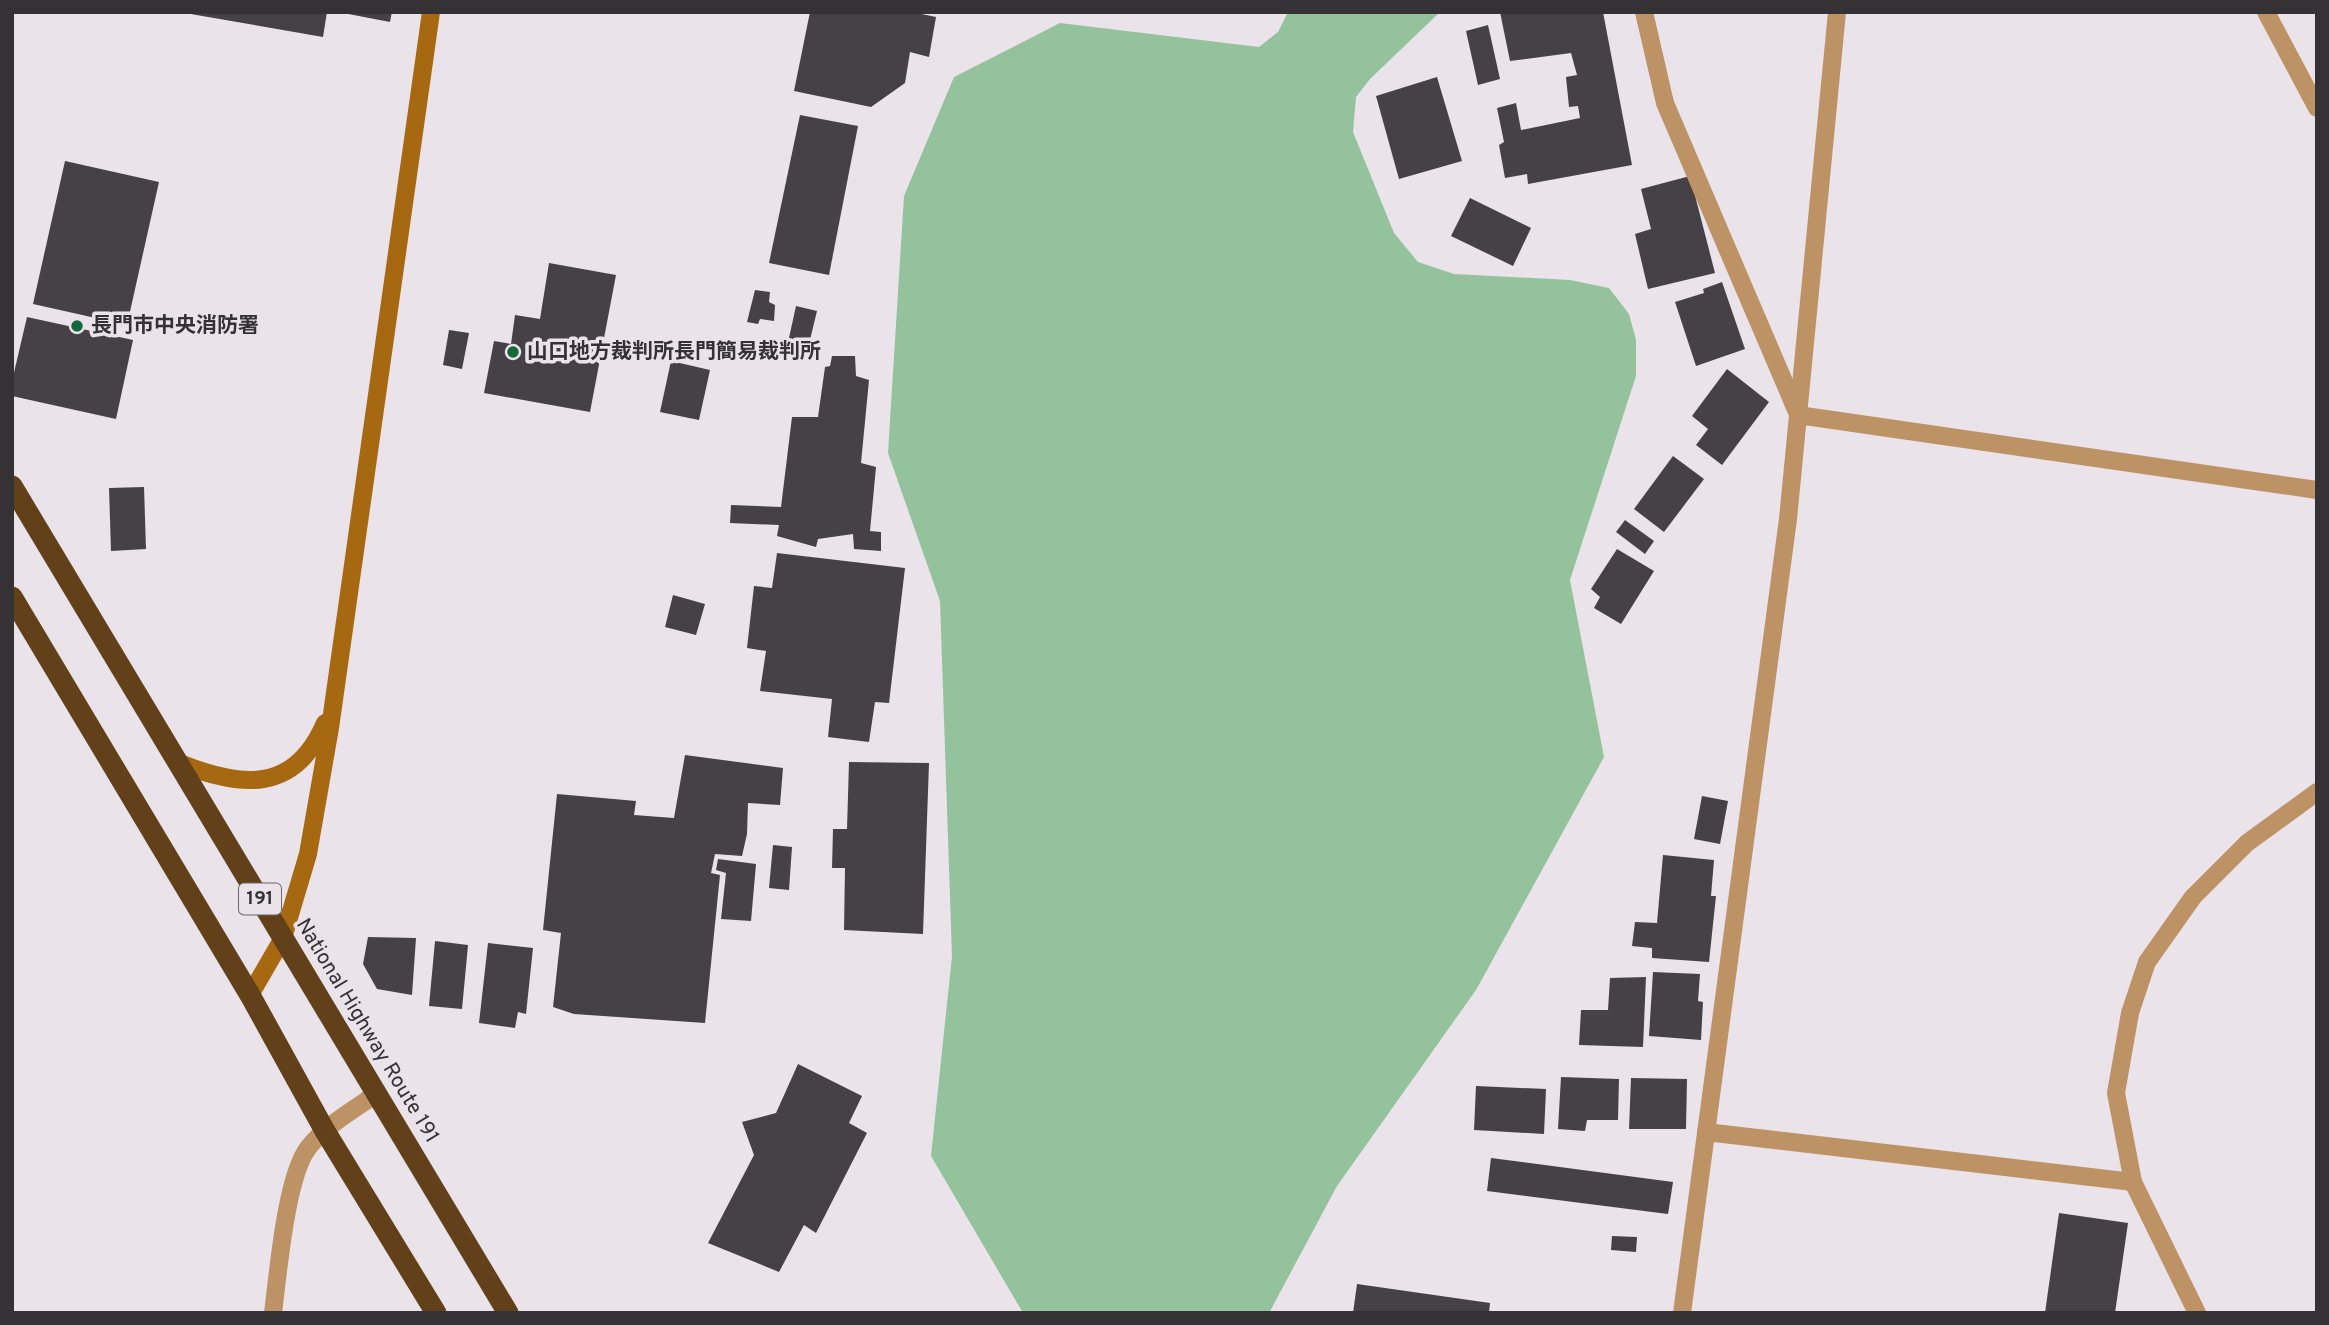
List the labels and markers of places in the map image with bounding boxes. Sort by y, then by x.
place label: 長門市中央消防署 [91,313,259,340]
marker: 長門市中央消防署 [69,318,85,334]
place label: 山口地方裁判所長門簡易裁判所 [527,339,821,366]
marker: 山口地方裁判所長門簡易裁判所 [505,344,521,360]

